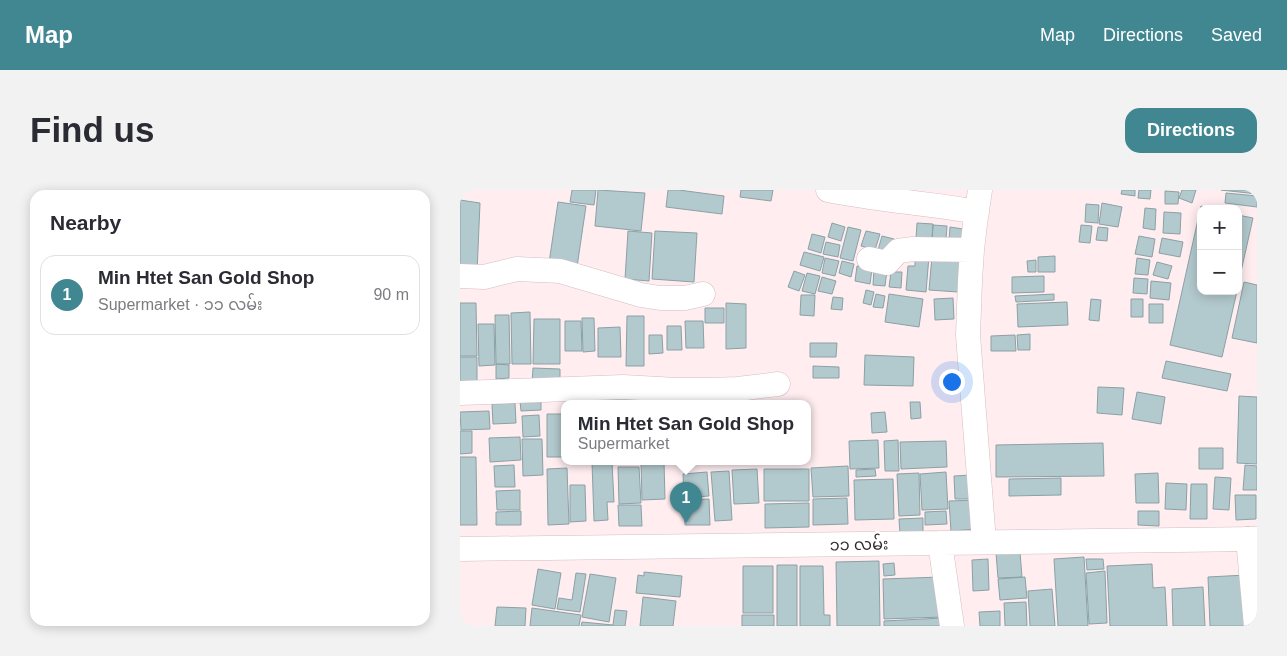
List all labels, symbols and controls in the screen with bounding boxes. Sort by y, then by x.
text: Map [25,21,73,48]
text: Map [1040,25,1075,45]
text: Directions [1103,25,1183,45]
text: Saved [1211,25,1262,45]
button: Directions [1125,108,1257,153]
text: Find us [30,110,154,149]
map controls [1197,205,1242,295]
button: + [1197,205,1242,250]
text: Nearby [50,211,121,234]
button: − [1197,250,1242,295]
text: Min Htet San Gold Shop [98,267,314,288]
text: 1 [63,286,71,303]
text: 90 m [373,286,409,303]
text: Supermarket · ၁၁ လမ်း [98,296,263,313]
your location [939,369,965,395]
popup [561,400,811,465]
text: Min Htet San Gold Shop [578,413,794,434]
text: Supermarket [578,435,669,452]
pin: 1 [670,482,702,523]
street label: ၁၁ လမ်း [829,532,889,554]

